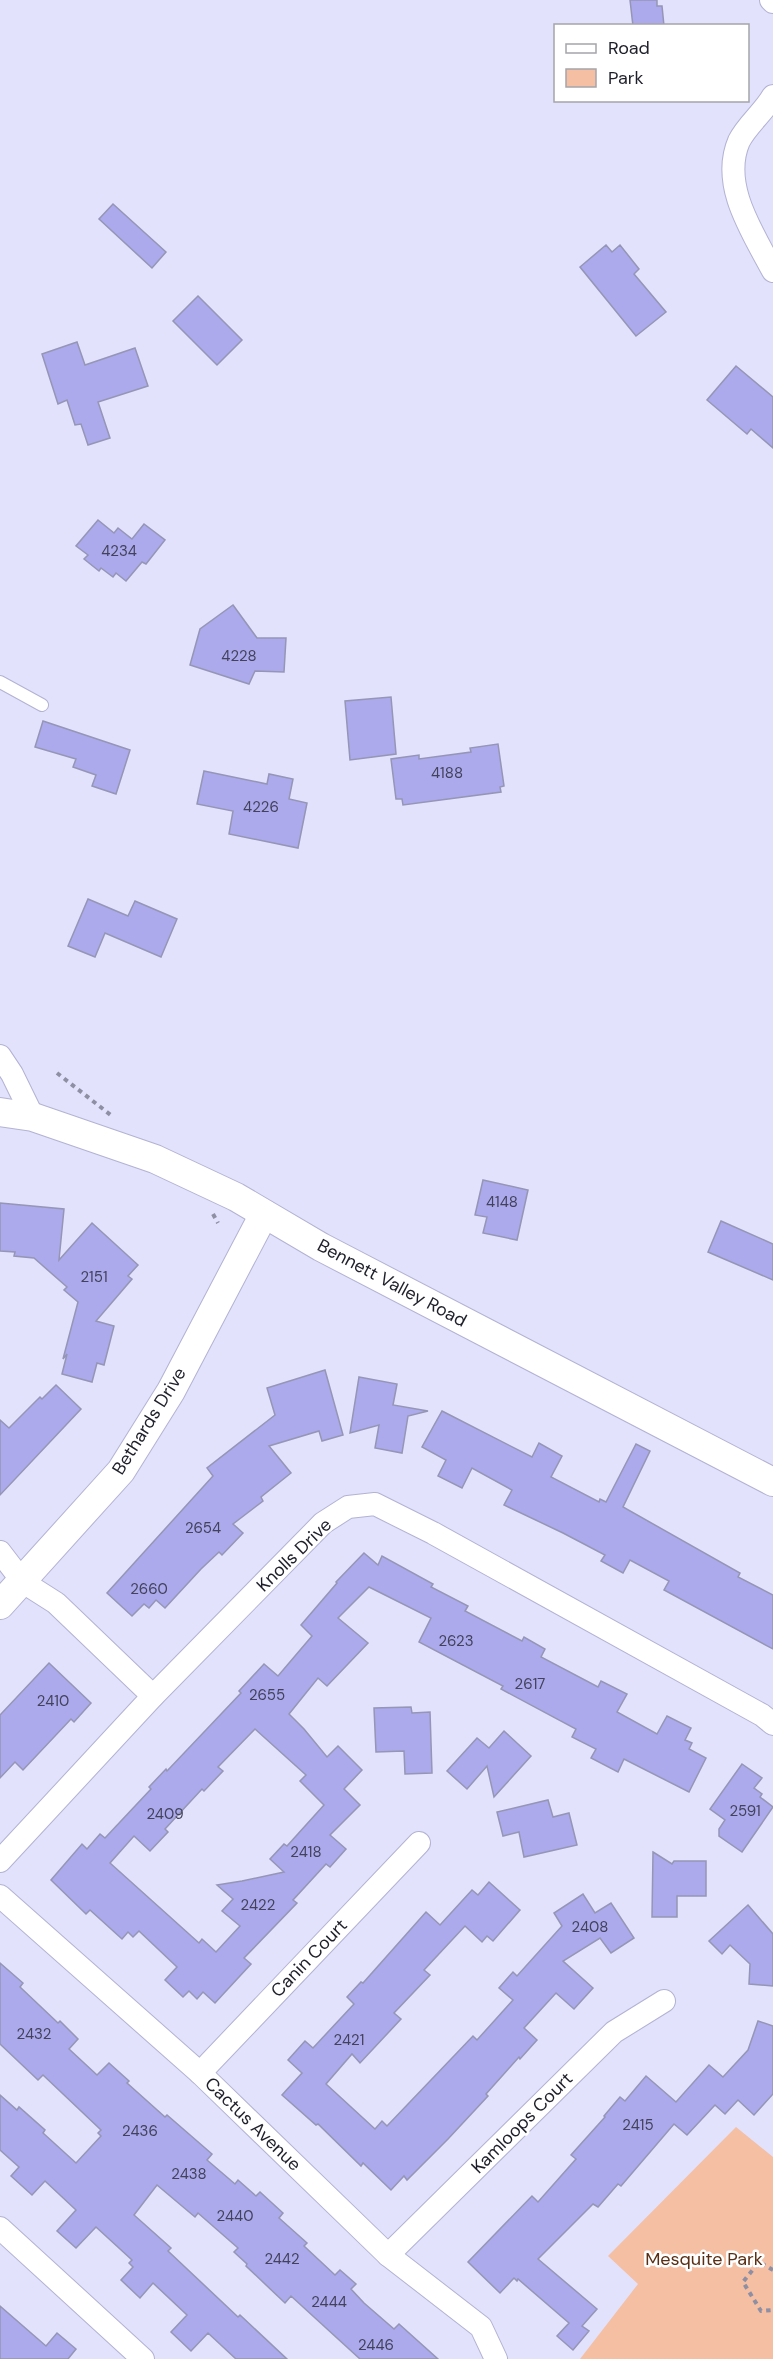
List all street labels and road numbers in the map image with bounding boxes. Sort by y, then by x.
street label: Bennett Valley Road [313,1233,471,1333]
street label: Bethards Drive [106,1363,192,1479]
street label: Knolls Drive [251,1513,337,1597]
street label: Canin Court [266,1914,352,2002]
street label: Kamloops Court [466,2067,578,2179]
street label: Cactus Avenue [200,2072,306,2176]

